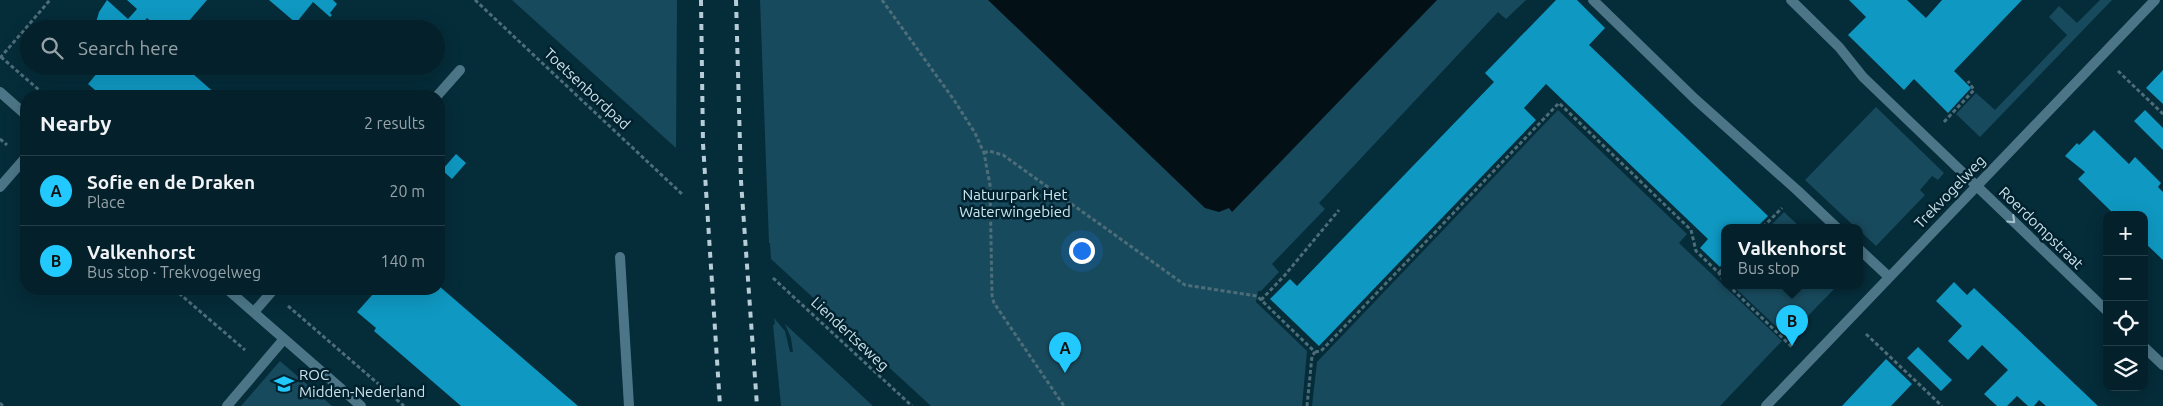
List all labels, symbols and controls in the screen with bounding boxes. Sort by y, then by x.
search box [20,20,445,75]
icon: search [38,34,66,62]
text: Search here [78,37,178,59]
street label: Toetsenbordpad [541,45,634,133]
text: Nearby [40,111,111,135]
text: 2 results [364,114,425,132]
street label: Trekvogelweg [1911,152,1989,232]
text: Sofie en de Draken [87,171,255,193]
text: A [50,182,62,200]
text: 20 m [389,182,425,200]
street label: Roerdompstraat [1996,183,2087,272]
park label: Natuurpark Het Waterwingebied [959,186,1071,220]
text: Place [87,193,125,211]
map controls [2103,211,2148,391]
button: + [2103,211,2148,256]
one-way arrow [2006,214,2015,223]
popup [1721,224,1863,289]
text: Valkenhorst [1738,237,1846,259]
your location [1069,238,1095,264]
text: Valkenhorst [87,241,195,263]
text: B [51,252,61,270]
text: 140 m [380,252,425,270]
button: − [2103,256,2148,301]
text: Bus stop [1738,259,1800,277]
text: Bus stop · Trekvogelweg [87,263,261,281]
street label: Liendertseweg [808,293,893,374]
button: locate [2103,301,2148,346]
pin: B [1776,305,1808,346]
pin: A [1049,332,1081,373]
button: layers [2103,346,2148,391]
place label: ROC Midden-Nederland [299,366,425,400]
school or university icon: ROC Midden-Nederland [273,373,295,395]

